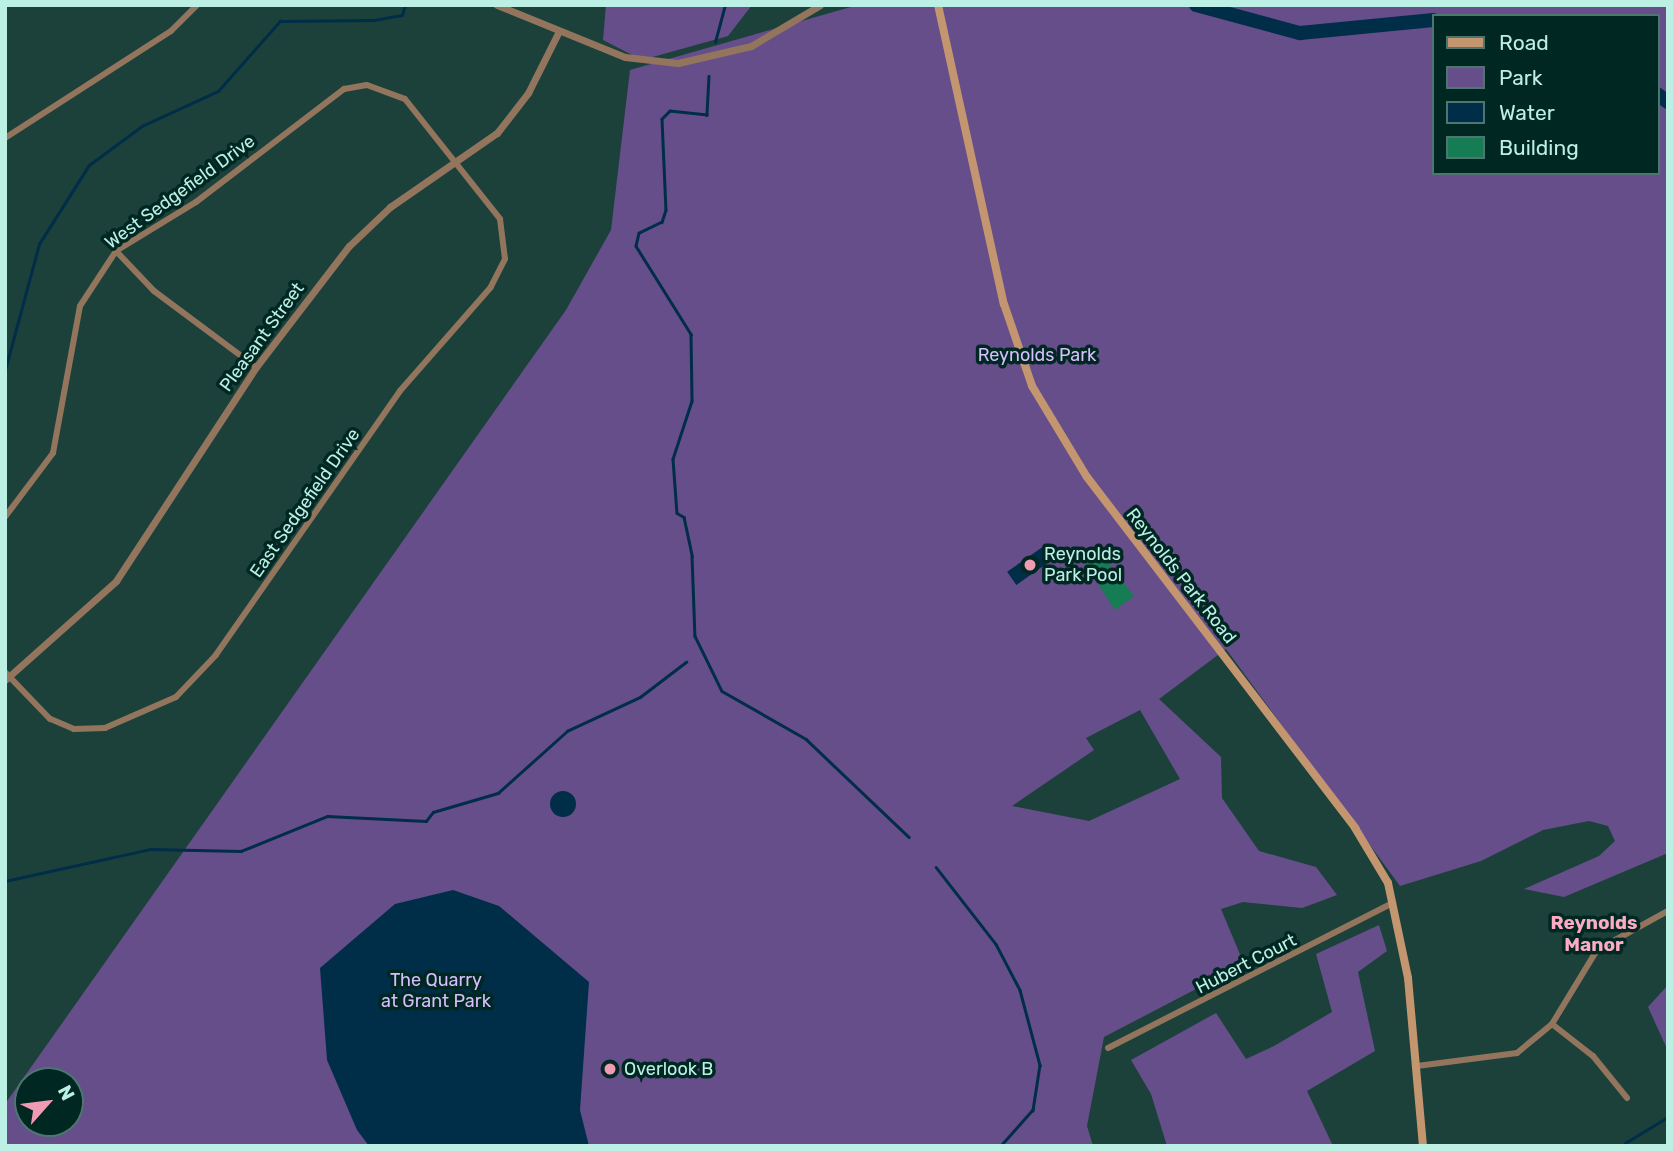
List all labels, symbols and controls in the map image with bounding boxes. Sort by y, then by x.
legend [1432,14,1659,175]
text: Road [1499,30,1549,55]
text: Park [1499,65,1543,90]
text: Water [1499,100,1555,125]
street label: West Sedgefield Drive [101,130,259,254]
text: Building [1499,135,1579,160]
street label: Pleasant Street [215,278,309,396]
park label: Reynolds Park [978,344,1096,366]
street label: East Sedgefield Drive [245,424,365,582]
street label: Reynolds Park Road [1121,504,1241,648]
place label: Reynolds Park Pool [1044,544,1122,586]
marker: Reynolds Park Pool [1022,557,1038,573]
district label: Reynolds Manor [1551,912,1637,956]
street label: Hubert Court [1192,929,1300,999]
park label: The Quarry at Grant Park [381,970,491,1012]
place label: Overlook B [624,1058,714,1080]
marker: Overlook B [602,1061,618,1077]
north arrow [14,1067,84,1137]
text: N [53,1081,80,1104]

